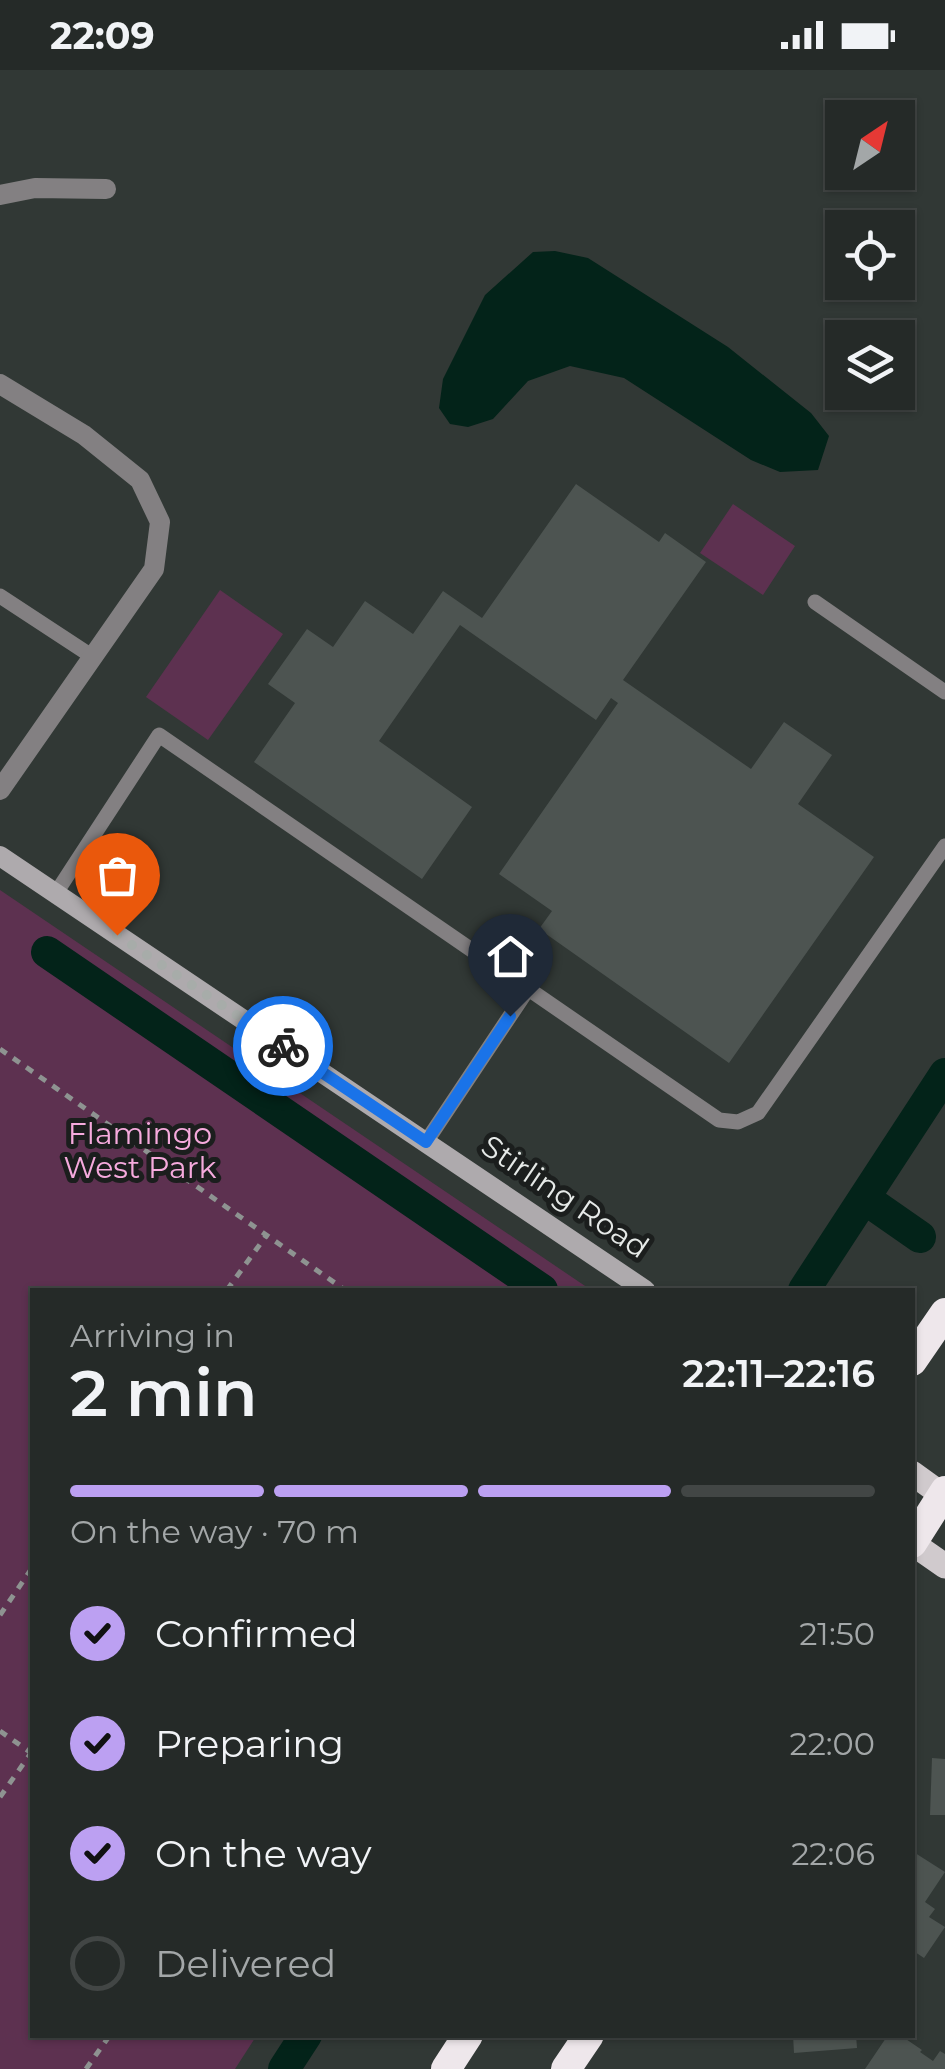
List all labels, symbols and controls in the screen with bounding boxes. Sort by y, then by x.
text: 22:09 [50,12,155,59]
north arrow [825,100,915,190]
map controls [825,100,915,410]
button: locate [825,210,915,300]
button: layers [825,320,915,410]
pin [75,833,160,936]
icon: bag [90,848,145,903]
pin [468,914,553,1017]
icon: home [483,929,538,984]
courier [233,996,333,1096]
icon: bike [256,1019,311,1074]
park label: Flamingo West Park [63,1115,217,1186]
street label: Stirling Road [475,1127,656,1266]
text: Arriving in [70,1316,235,1355]
text: 22:11–22:16 [682,1350,875,1397]
text: 2 min [70,1353,258,1432]
text: On the way · 70 m [70,1512,359,1551]
icon: check [70,1606,125,1661]
text: Confirmed [155,1610,358,1657]
text: 21:50 [799,1614,875,1653]
icon: check [70,1716,125,1771]
text: Preparing [155,1720,344,1767]
text: 22:00 [789,1724,875,1763]
icon: check [70,1826,125,1881]
text: On the way [155,1830,372,1877]
text: 22:06 [791,1834,875,1873]
text: Delivered [155,1940,336,1987]

